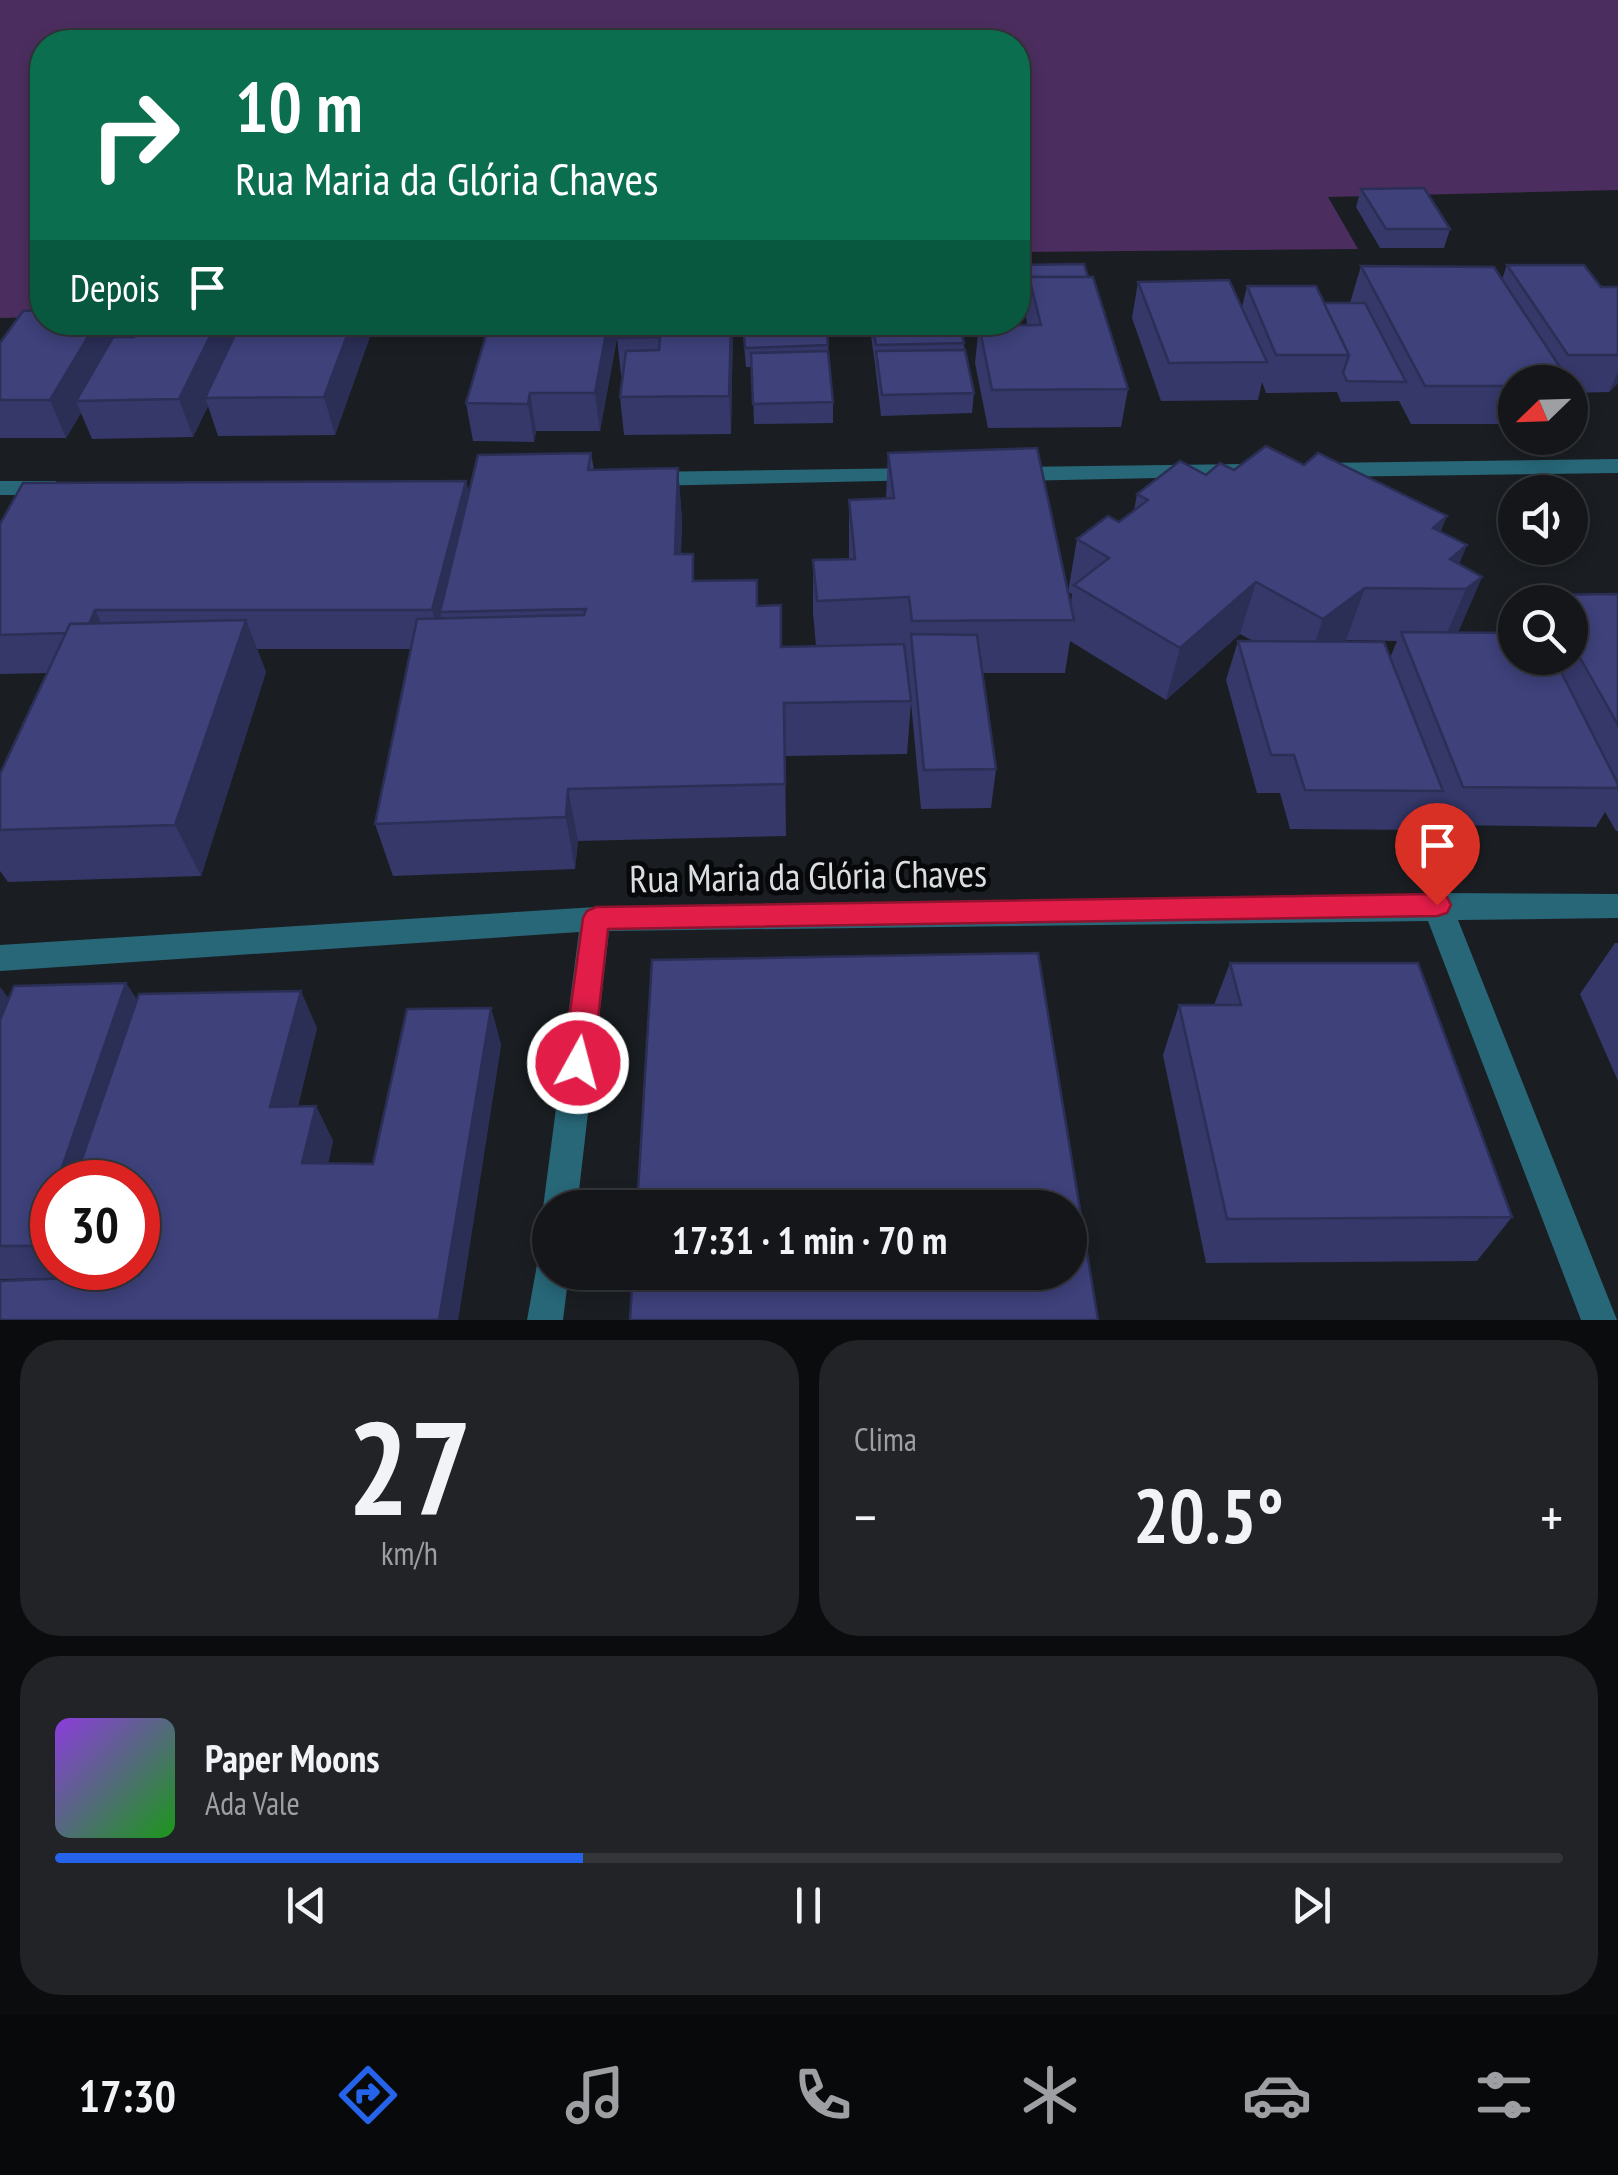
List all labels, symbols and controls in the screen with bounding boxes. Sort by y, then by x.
text: 10 m [235,61,363,151]
icon: right [70,70,200,200]
text: Rua Maria da Glória Chaves [235,149,658,207]
icon: arrive [180,260,235,315]
text: Depois [70,263,160,312]
north arrow [1498,365,1588,455]
map controls [1498,365,1588,675]
button: sound [1498,475,1588,565]
button: search [1498,585,1588,675]
pin [1395,803,1480,906]
icon: arrive [1410,818,1465,873]
street label: Rua Maria da Glória Chaves [629,847,987,903]
position arrow [526,1011,630,1115]
speed limit sign: 30 [30,1160,160,1290]
text: 17:31 · 1 min · 70 m [672,1215,947,1264]
text: 27 [347,1383,472,1551]
text: Clima [854,1418,917,1460]
text: 20.5° [1133,1467,1284,1564]
text: − [854,1481,877,1552]
text: + [1540,1481,1563,1552]
text: km/h [381,1532,438,1574]
text: Paper Moons [205,1733,380,1782]
text: Ada Vale [205,1782,300,1824]
icon: previous [279,1878,334,1933]
icon: pause [781,1878,836,1933]
icon: next [1284,1878,1339,1933]
icon: directions [333,2060,403,2130]
icon: music [560,2060,630,2130]
icon: phone [788,2060,858,2130]
icon: climate [1015,2060,1085,2130]
icon: car [1242,2060,1312,2130]
icon: filters [1469,2060,1539,2130]
text: 17:30 [79,2066,176,2124]

